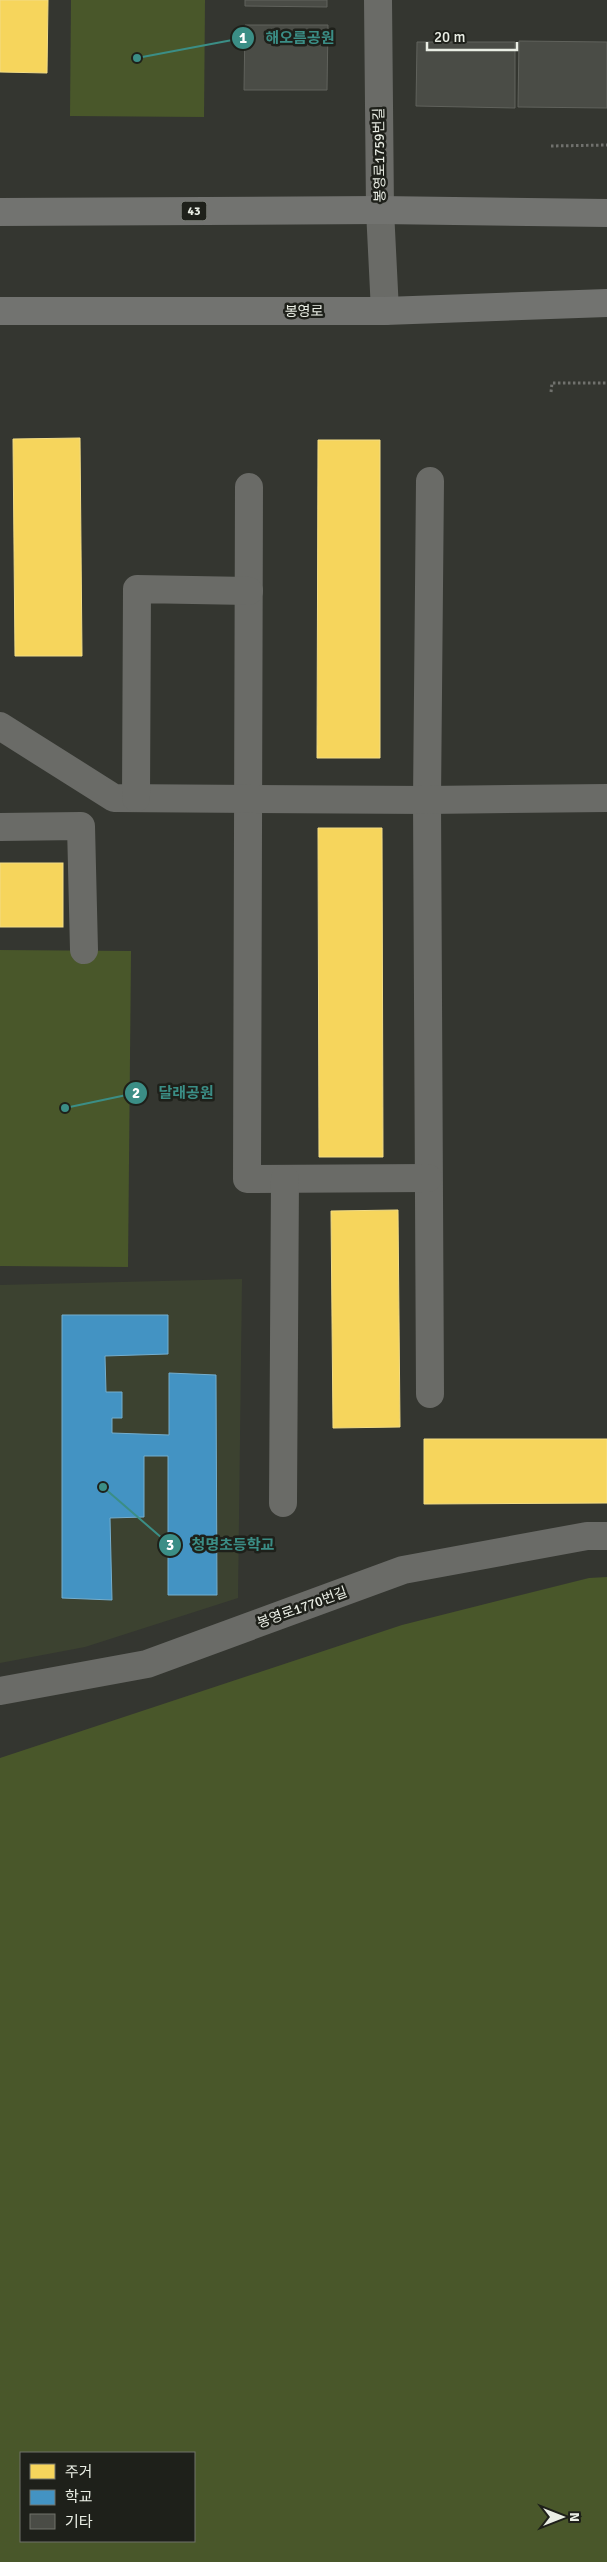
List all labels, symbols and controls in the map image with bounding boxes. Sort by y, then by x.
scale bar [427,20,517,52]
callout: 해오름공원 [231,23,345,53]
text: 20 m [434,28,465,46]
text: 1 [239,29,247,47]
text: 해오름공원 [265,29,335,47]
street label: 봉영로1759번길 [370,108,389,202]
road number: 43 [182,202,206,220]
street label: 봉영로 [285,303,323,320]
callout: 달래공원 [124,1078,224,1108]
text: 2 [132,1084,140,1102]
text: 달래공원 [158,1084,214,1102]
callout: 청명초등학교 [157,1530,285,1560]
text: 3 [166,1536,174,1554]
text: 청명초등학교 [192,1536,275,1554]
street label: 봉영로1770번길 [255,1583,350,1632]
legend [20,2452,195,2542]
text: 주거 [65,2463,93,2481]
text: 학교 [65,2488,93,2506]
north arrow [537,2492,587,2542]
text: N [566,2512,583,2522]
text: 기타 [65,2513,93,2531]

